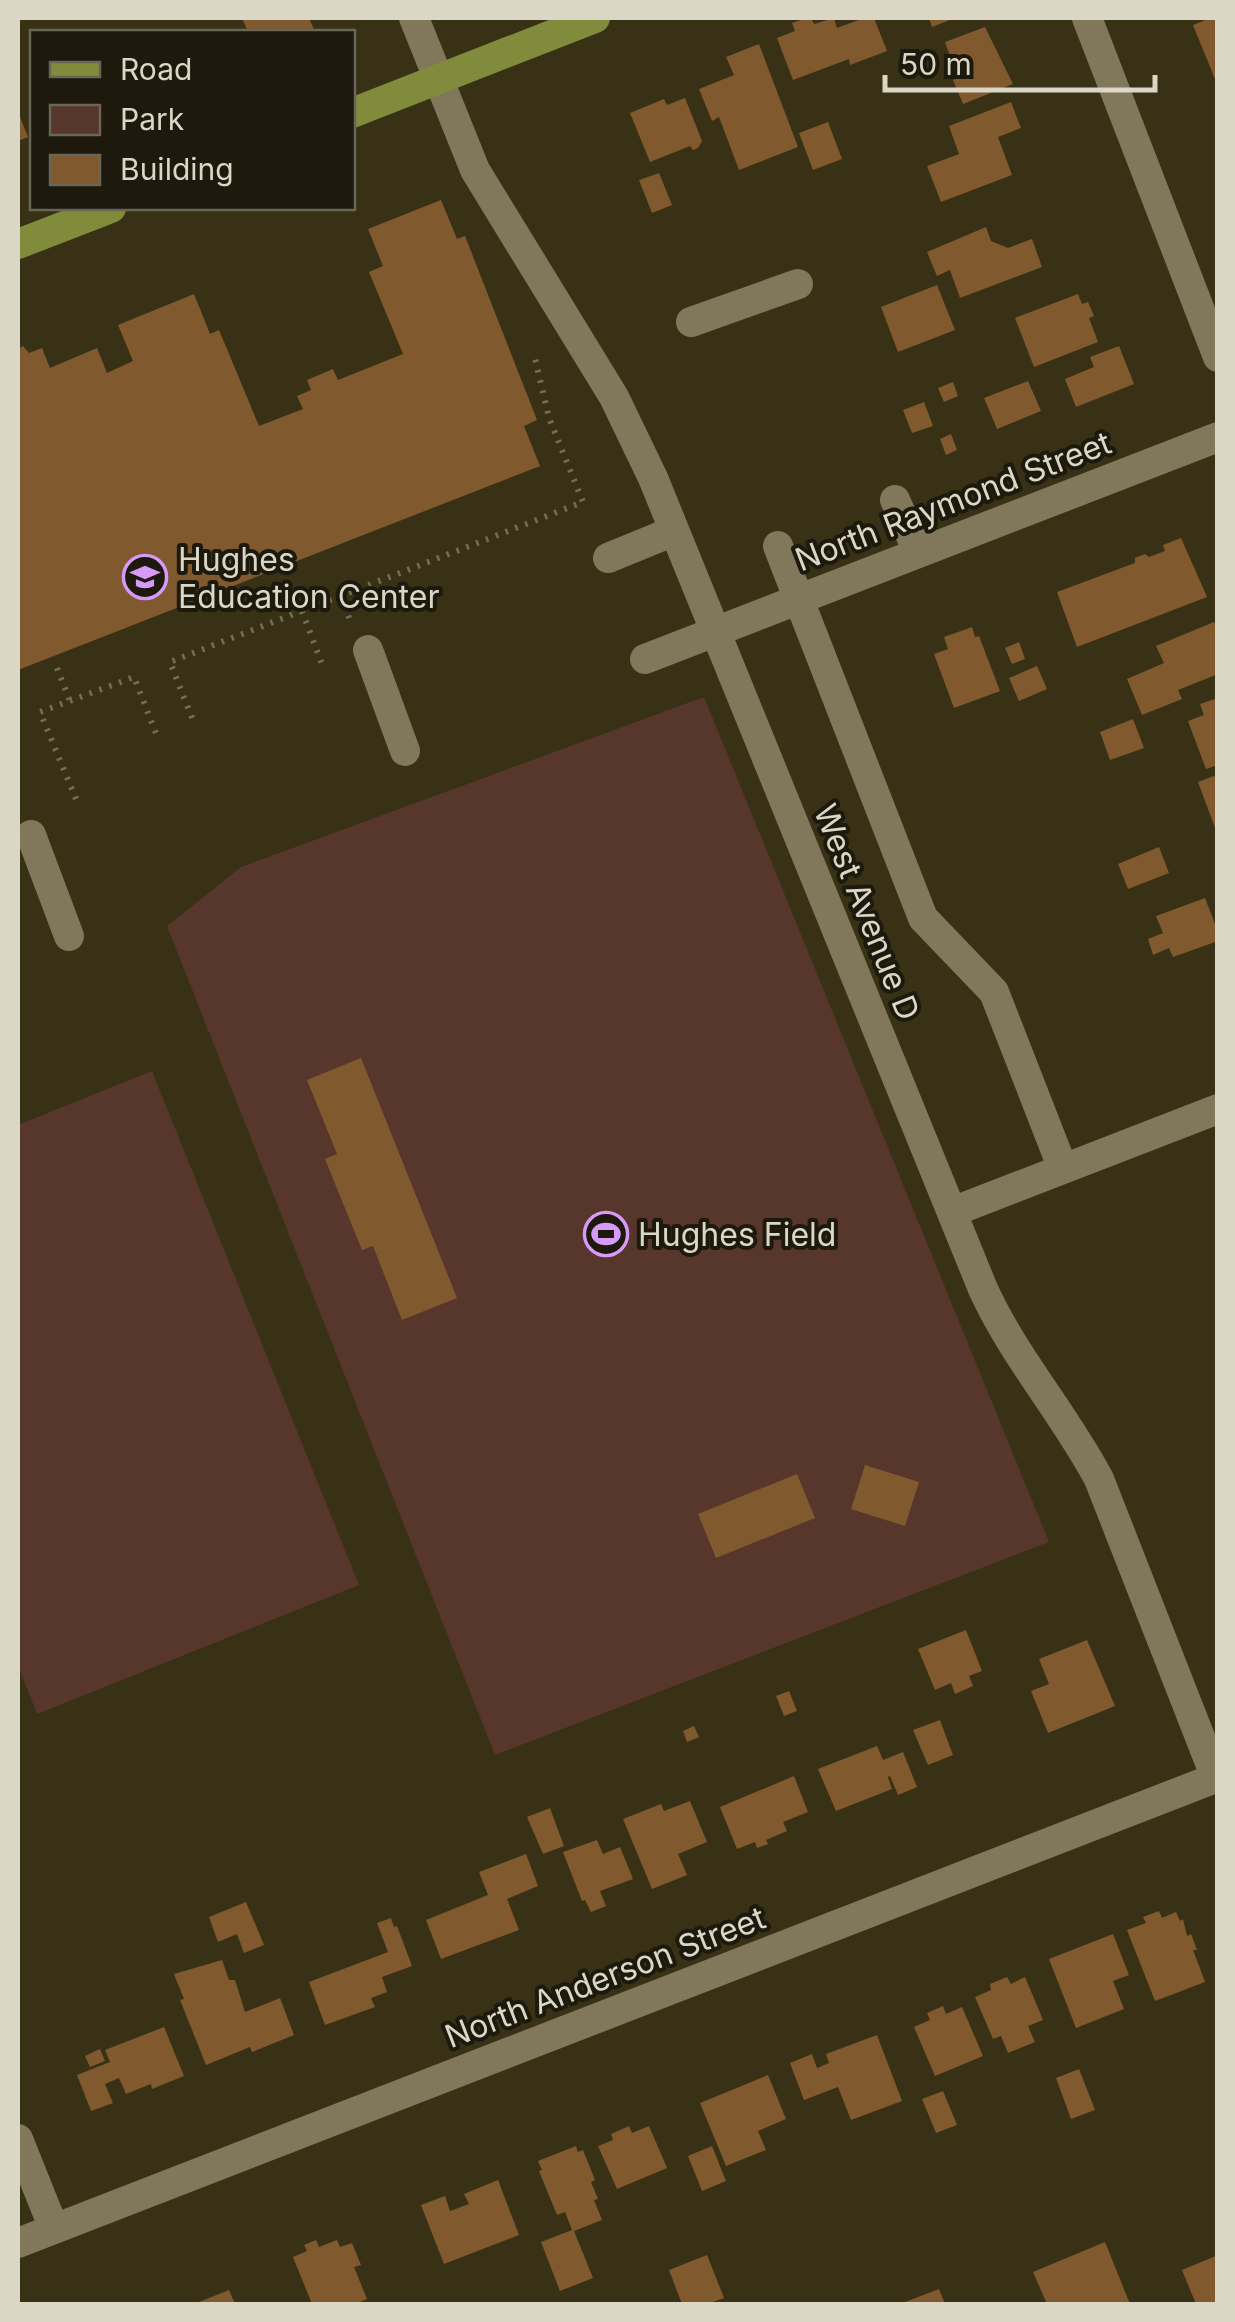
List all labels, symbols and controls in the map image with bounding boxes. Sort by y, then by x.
legend [30,30,355,210]
scale bar [885,30,1155,92]
text: 50 m [900,46,972,82]
text: Road [120,51,192,87]
text: Park [120,101,185,137]
text: Building [120,151,234,187]
street label: North Raymond Street [790,423,1116,579]
place label: Hughes Education Center [178,540,439,616]
school or university icon: Hughes Education Center [122,554,168,600]
street label: West Avenue D [806,798,928,1026]
sports icon: Hughes Field [583,1211,629,1257]
place label: Hughes Field [638,1215,836,1254]
street label: North Anderson Street [439,1898,771,2056]

